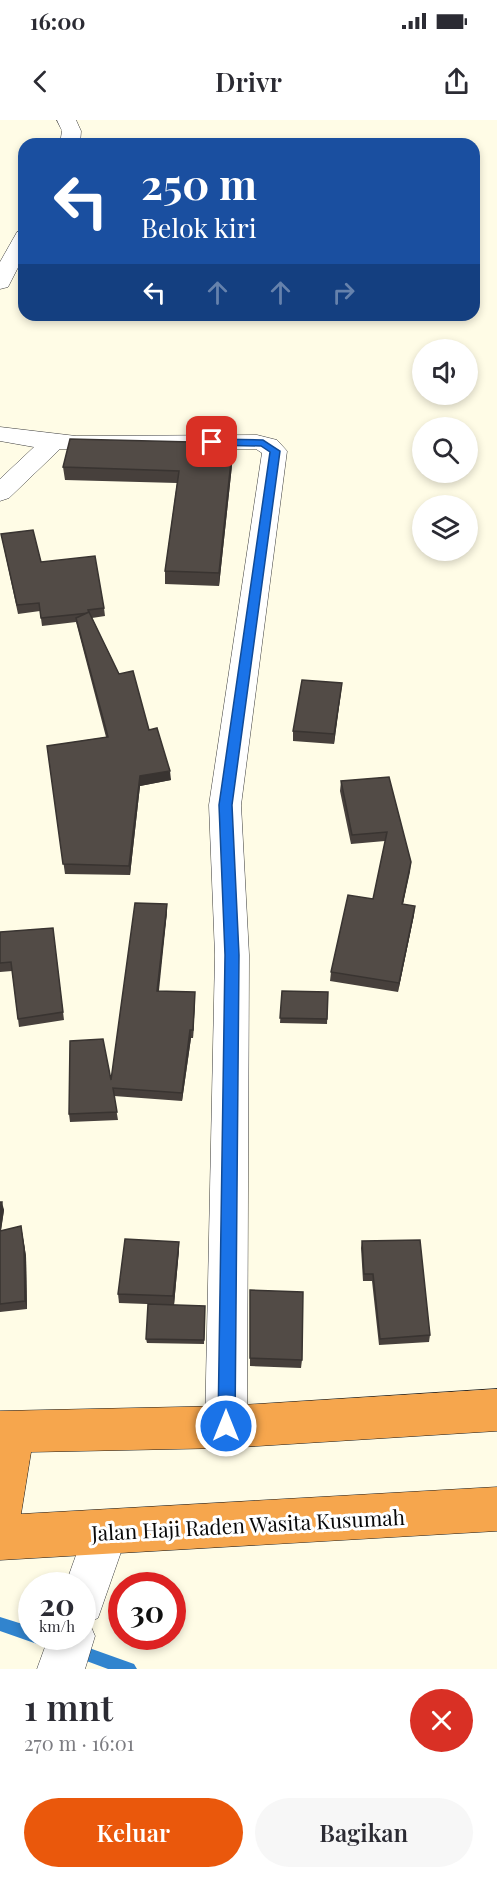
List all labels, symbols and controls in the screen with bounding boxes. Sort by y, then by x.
text: 16:00 [30,6,86,36]
text: Drivr [215,63,282,99]
icon: back [24,65,57,98]
icon: share [440,65,473,98]
text: 250 m [141,155,257,211]
icon: left [42,162,120,240]
text: Belok kiri [141,209,257,245]
icon: left [138,276,171,309]
icon: ahead [201,276,234,309]
icon: ahead [264,276,297,309]
icon: right [327,276,360,309]
map controls [412,339,478,561]
button: sound [412,339,478,405]
pin [186,416,237,467]
button: search [412,417,478,483]
icon: arrive [195,425,228,458]
button: layers [412,495,478,561]
position arrow [194,1394,258,1458]
street label: Jalan Haji Raden Wasita Kusumah [89,1502,406,1546]
speed limit sign: 30 [108,1572,186,1650]
text: 20 [39,1584,75,1624]
text: km/h [39,1616,75,1636]
text: 1 mnt [24,1682,113,1730]
button: close [410,1689,473,1752]
text: 270 m · 16:01 [24,1729,134,1756]
button: Keluar [24,1798,243,1867]
button: Bagikan [255,1798,473,1867]

